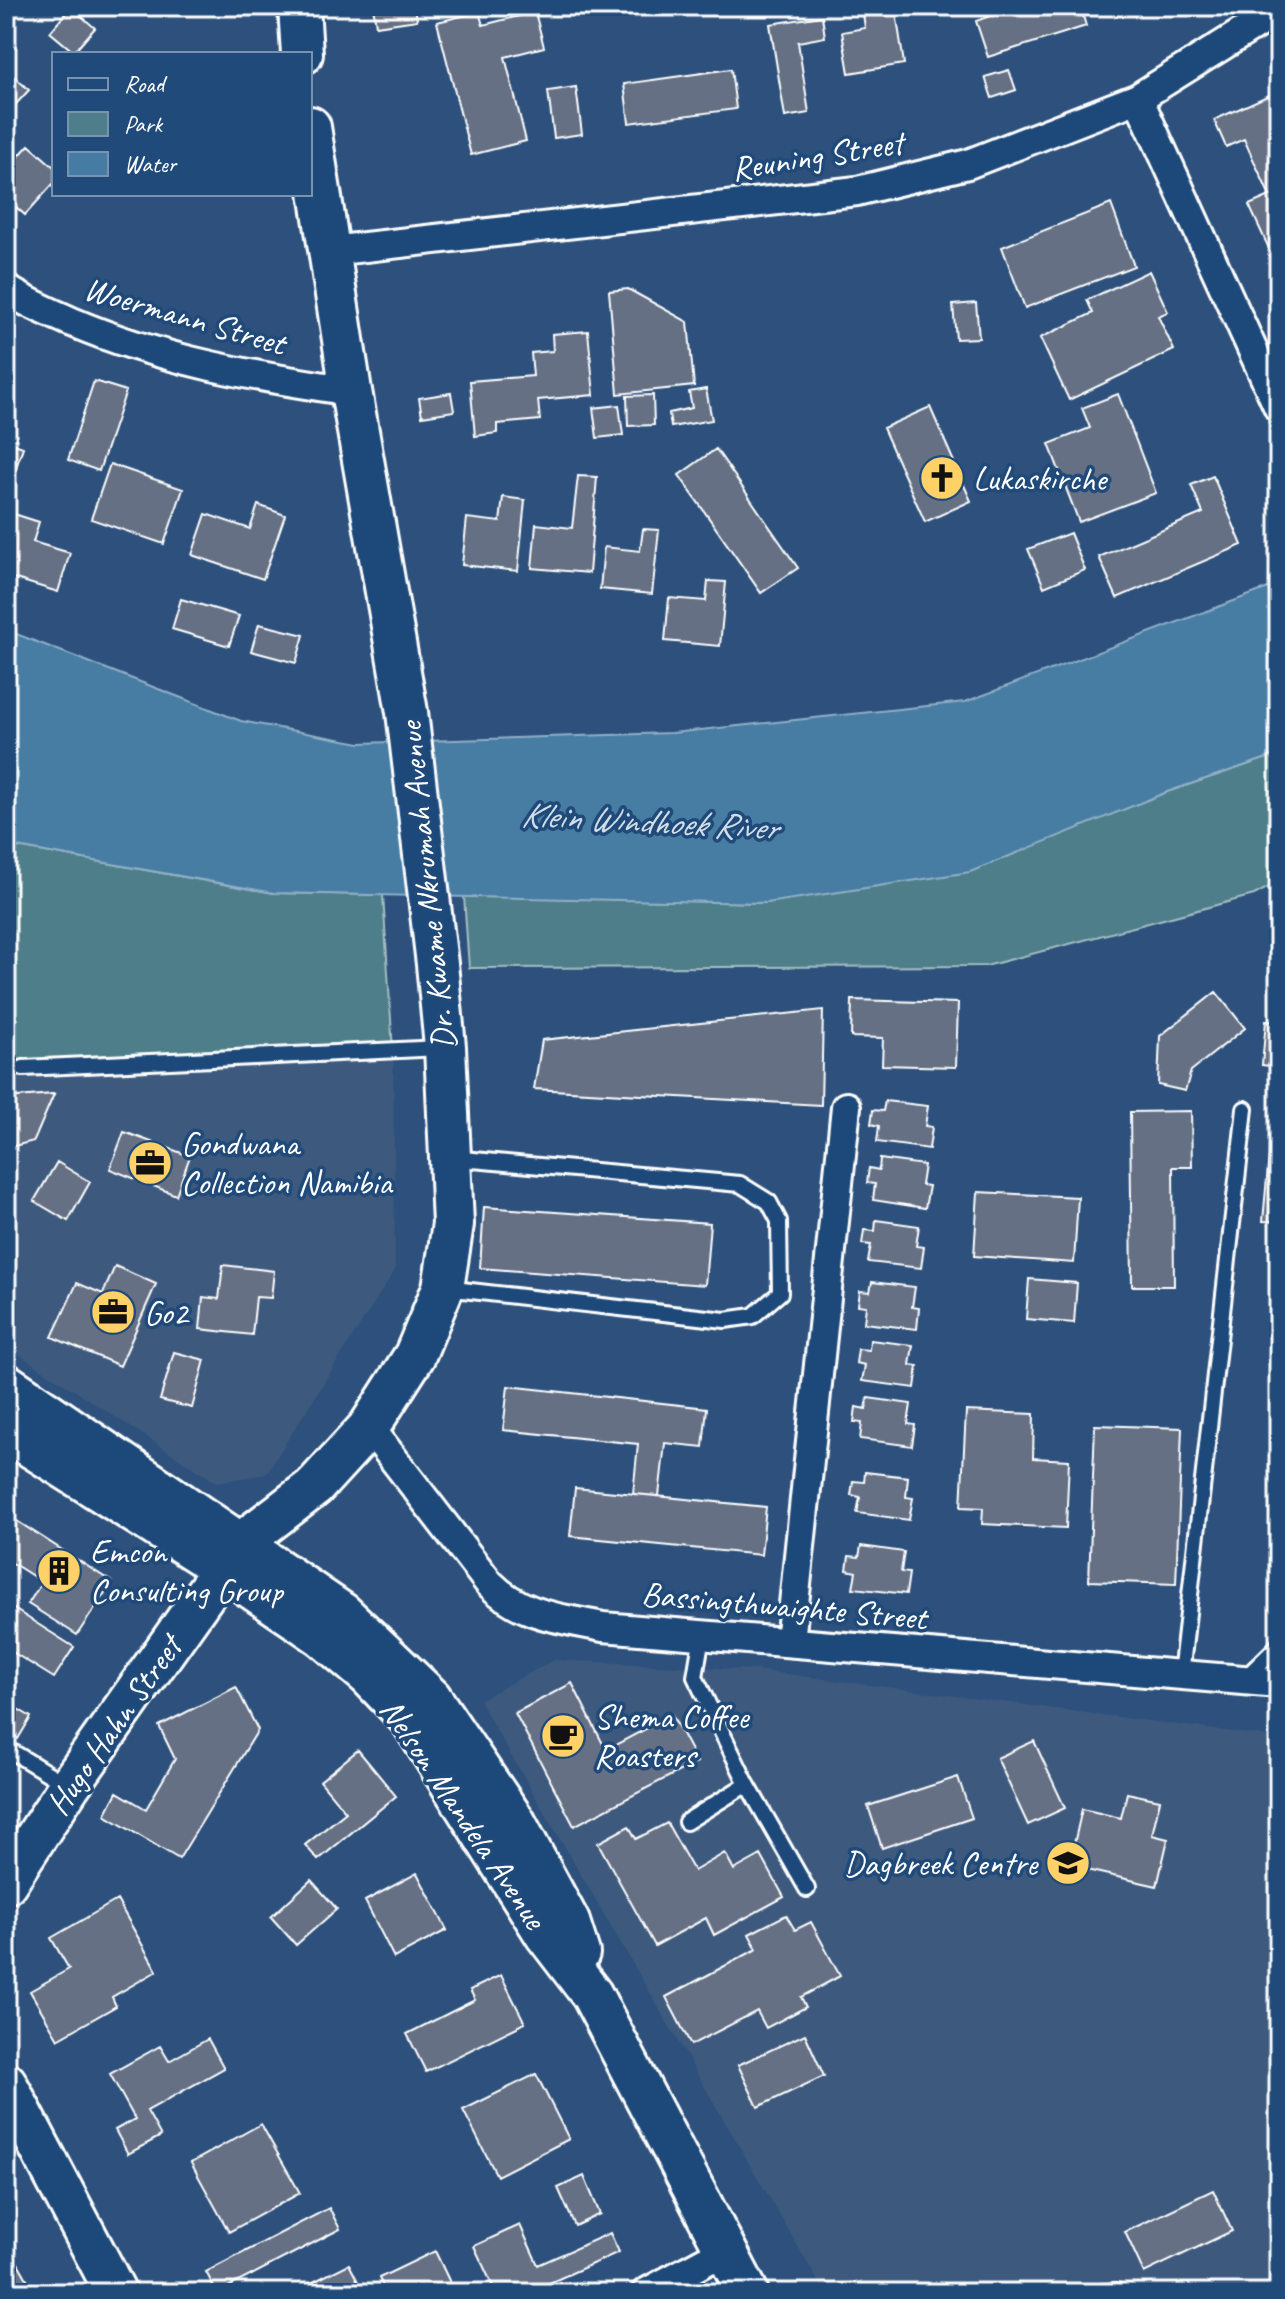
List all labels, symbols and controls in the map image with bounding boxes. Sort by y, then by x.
legend [52,52,312,196]
text: Road [124,69,168,99]
text: Park [124,109,164,139]
street label: Reuning Street [728,120,910,190]
text: Water [124,149,179,179]
street label: Woermann Street [80,266,294,366]
church icon: Lukaskirche [918,454,966,502]
place label: Lukaskirche [973,457,1109,500]
street label: Dr. Kwame Nkrumah Avenue [388,717,465,1052]
water label: Klein Windhoek River [520,791,783,851]
place label: Gondwana Collection Namibia [181,1122,394,1204]
office icon: Gondwana Collection Namibia [126,1139,174,1187]
office icon: Go2 [89,1288,137,1336]
place label: Go2 [144,1291,191,1334]
place label: Emcon Consulting Group [90,1530,285,1612]
building icon: Emcon Consulting Group [35,1547,83,1595]
street label: Bassingthwaighte Street [640,1572,932,1640]
street label: Hugo Hahn Street [36,1624,194,1823]
street label: Nelson Mandela Avenue [371,1690,558,1938]
place label: Shema Coffee Roasters [594,1695,750,1777]
cafe icon: Shema Coffee Roasters [539,1712,587,1760]
school or university icon: Dagbreek Centre [1044,1839,1092,1887]
place label: Dagbreek Centre [844,1842,1039,1885]

